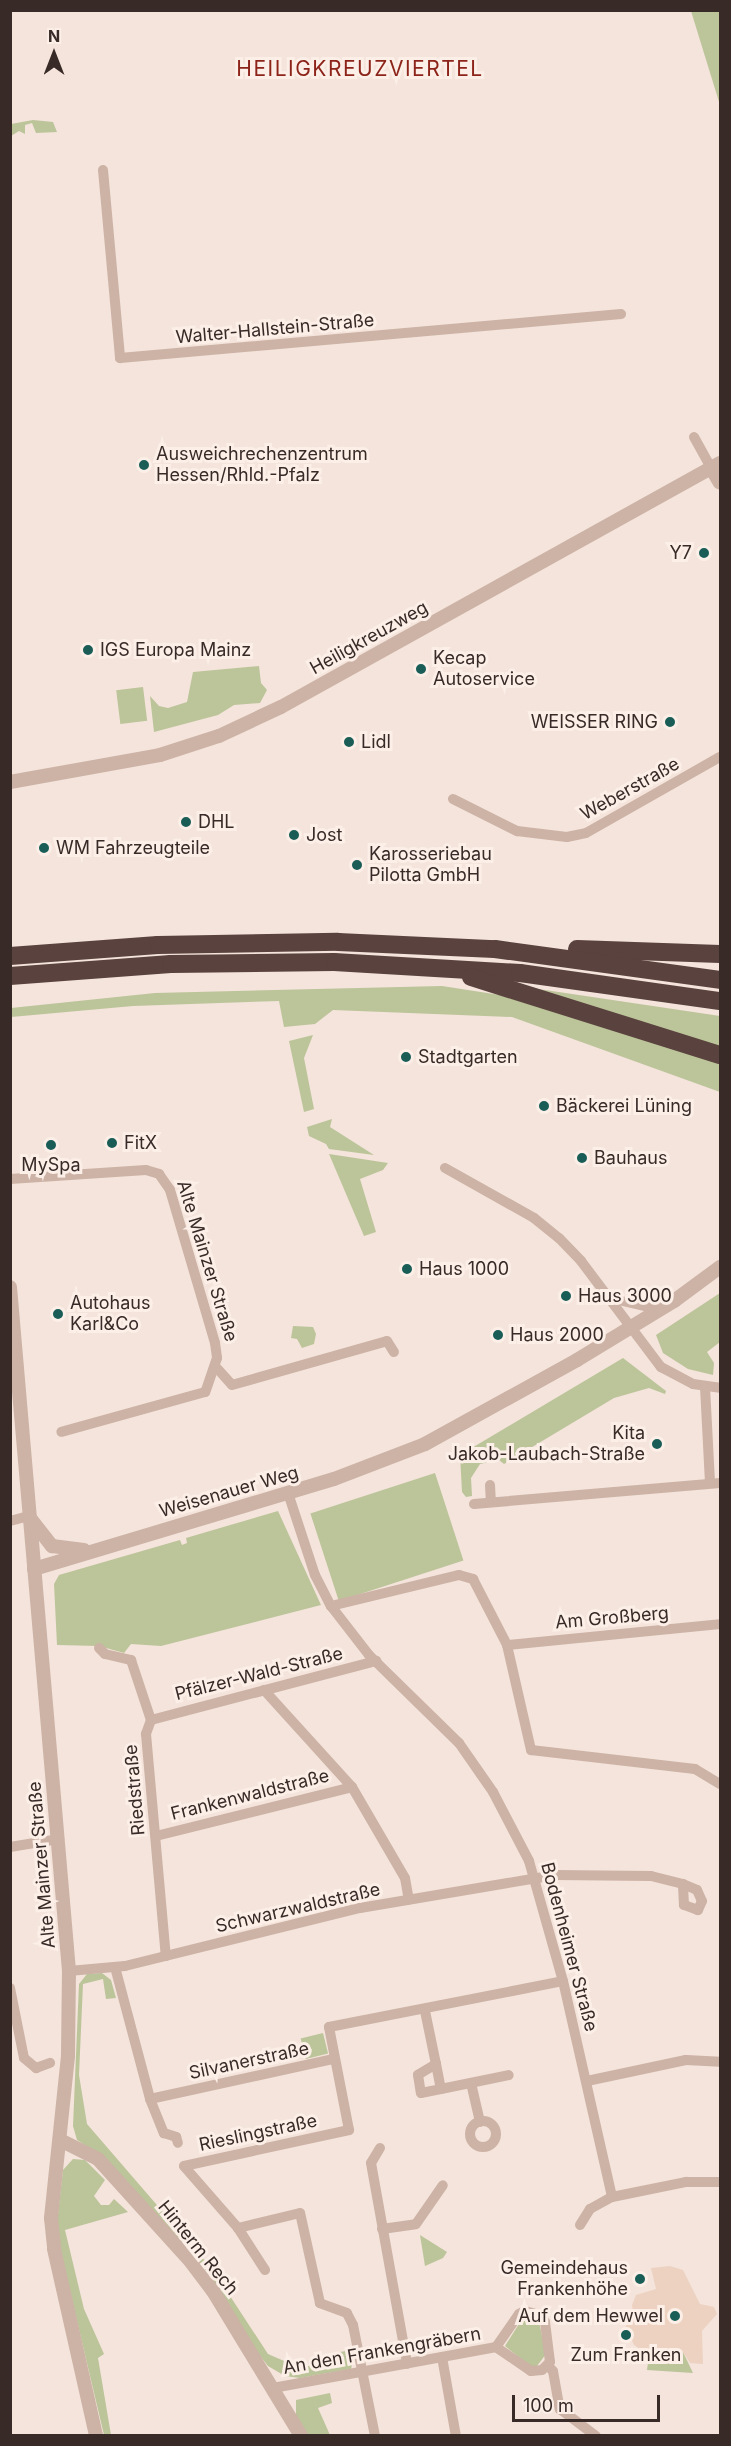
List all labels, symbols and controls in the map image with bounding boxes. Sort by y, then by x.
north arrow [24,24,84,84]
text: N [48,26,60,46]
district label: HEILIGKREUZVIERTEL [236,56,484,82]
street label: Walter-Hallstein-Straße [175,310,375,348]
place label: Ausweichrechenzentrum Hessen/Rhld.-Pfalz [156,444,368,486]
marker: Ausweichrechenzentrum Hessen/Rhld.-Pfalz [137,458,151,472]
place label: Y7 [670,542,692,564]
marker: Y7 [697,546,711,560]
street label: Heiligkreuzweg [306,597,432,679]
place label: IGS Europa Mainz [100,639,251,661]
marker: IGS Europa Mainz [81,643,95,657]
place label: Kecap Autoservice [433,648,535,690]
marker: Kecap Autoservice [414,662,428,676]
place label: WEISSER RING [531,711,658,733]
marker: WEISSER RING [663,715,677,729]
place label: Lidl [361,731,391,753]
marker: Lidl [342,735,356,749]
street label: Weberstraße [577,753,683,825]
place label: DHL [198,811,235,833]
marker: DHL [179,815,193,829]
place label: Jost [306,824,342,846]
marker: Jost [287,828,301,842]
place label: WM Fahrzeugteile [56,837,210,859]
marker: WM Fahrzeugteile [37,841,51,855]
place label: Karosseriebau Pilotta GmbH [369,844,492,886]
marker: Karosseriebau Pilotta GmbH [350,858,364,872]
place label: Stadtgarten [418,1046,518,1068]
marker: Stadtgarten [399,1050,413,1064]
place label: Bäckerei Lüning [556,1095,692,1117]
marker: Bäckerei Lüning [537,1099,551,1113]
place label: FitX [124,1132,157,1154]
marker: FitX [105,1136,119,1150]
marker: MySpa [44,1138,58,1152]
place label: Bauhaus [594,1147,667,1169]
marker: Bauhaus [575,1151,589,1165]
place label: MySpa [21,1154,81,1176]
street label: Alte Mainzer Straße [172,1178,242,1344]
place label: Haus 1000 [419,1258,509,1280]
marker: Haus 1000 [400,1262,414,1276]
place label: Haus 3000 [578,1285,672,1307]
marker: Haus 3000 [559,1289,573,1303]
place label: Autohaus Karl&Co [70,1293,150,1336]
marker: Autohaus Karl&Co [51,1307,65,1321]
place label: Haus 2000 [510,1324,604,1346]
marker: Haus 2000 [491,1328,505,1342]
place label: Kita Jakob-Laubach-Straße [448,1423,645,1466]
marker: Kita Jakob-Laubach-Straße [650,1437,664,1451]
street label: Weisenauer Weg [157,1462,301,1522]
street label: Am Großberg [554,1602,670,1634]
street label: Pfälzer-Wald-Straße [173,1643,345,1705]
street label: Riedstraße [120,1744,150,1836]
street label: Frankenwaldstraße [169,1765,331,1825]
street label: Alte Mainzer Straße [24,1781,60,1949]
street label: Bodenheimer Straße [536,1860,602,2034]
street label: Schwarzwaldstraße [214,1879,382,1937]
street label: Silvanerstraße [187,2038,311,2084]
street label: Rieslingstraße [197,2110,319,2156]
street label: Hinterm Rech [153,2196,243,2300]
place label: Gemeindehaus Frankenhöhe [500,2258,628,2300]
marker: Gemeindehaus Frankenhöhe [633,2272,647,2286]
place label: Auf dem Hewwel [518,2305,663,2327]
marker: Auf dem Hewwel [668,2309,682,2323]
street label: An den Frankengräbern [281,2323,483,2379]
marker: Zum Franken [619,2328,633,2342]
place label: Zum Franken [570,2344,682,2366]
scale bar [515,2383,664,2421]
text: 100 m [523,2395,574,2416]

